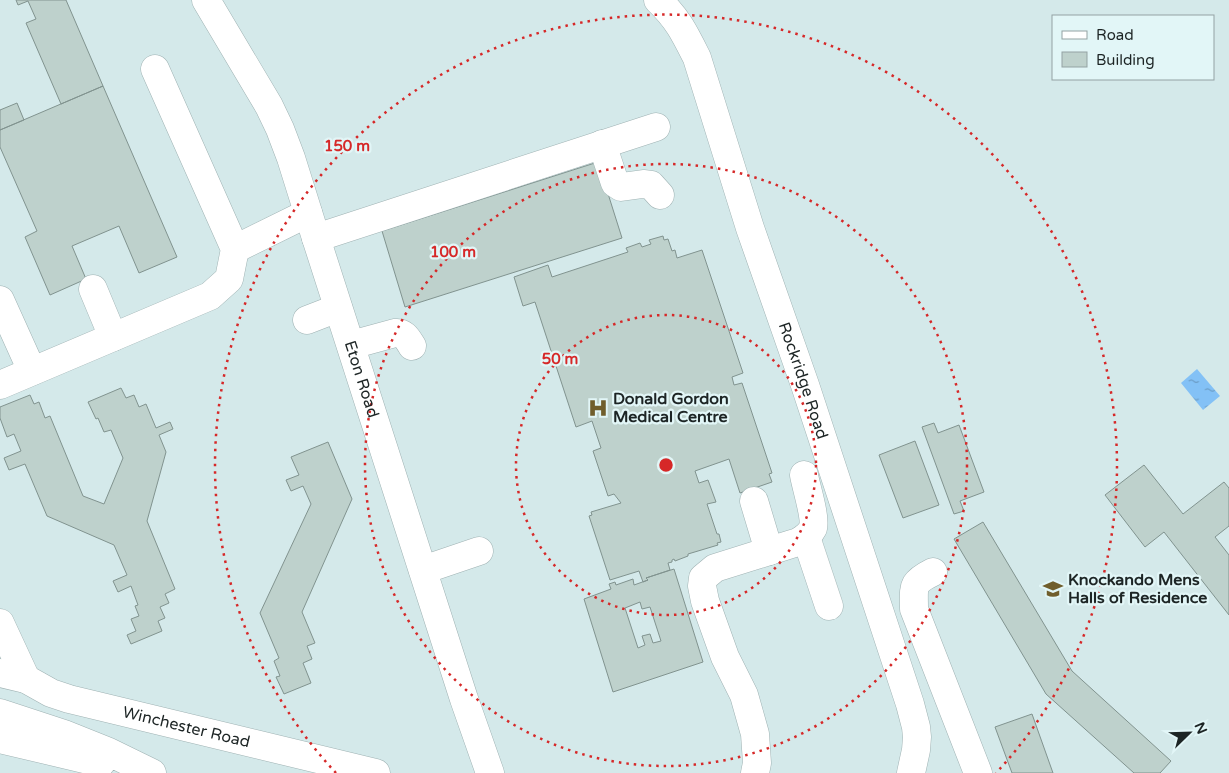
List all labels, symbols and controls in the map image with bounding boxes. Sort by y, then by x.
legend [1052,15,1214,80]
text: Road [1096,26,1134,44]
text: Building [1096,51,1155,69]
text: 150 m [324,137,370,155]
text: 100 m [430,243,476,261]
street label: Rockridge Road [774,320,832,442]
street label: Eton Road [340,338,383,420]
text: 50 m [542,350,578,368]
place label: Donald Gordon Medical Centre [613,389,729,427]
hospital icon: Donald Gordon Medical Centre [587,397,609,419]
centre of rings [657,456,675,474]
place label: Knockando Mens Halls of Residence [1068,570,1207,608]
school or university icon: Knockando Mens Halls of Residence [1042,578,1064,600]
street label: Winchester Road [121,702,252,752]
north arrow [1164,708,1214,758]
text: N [1190,720,1211,737]

